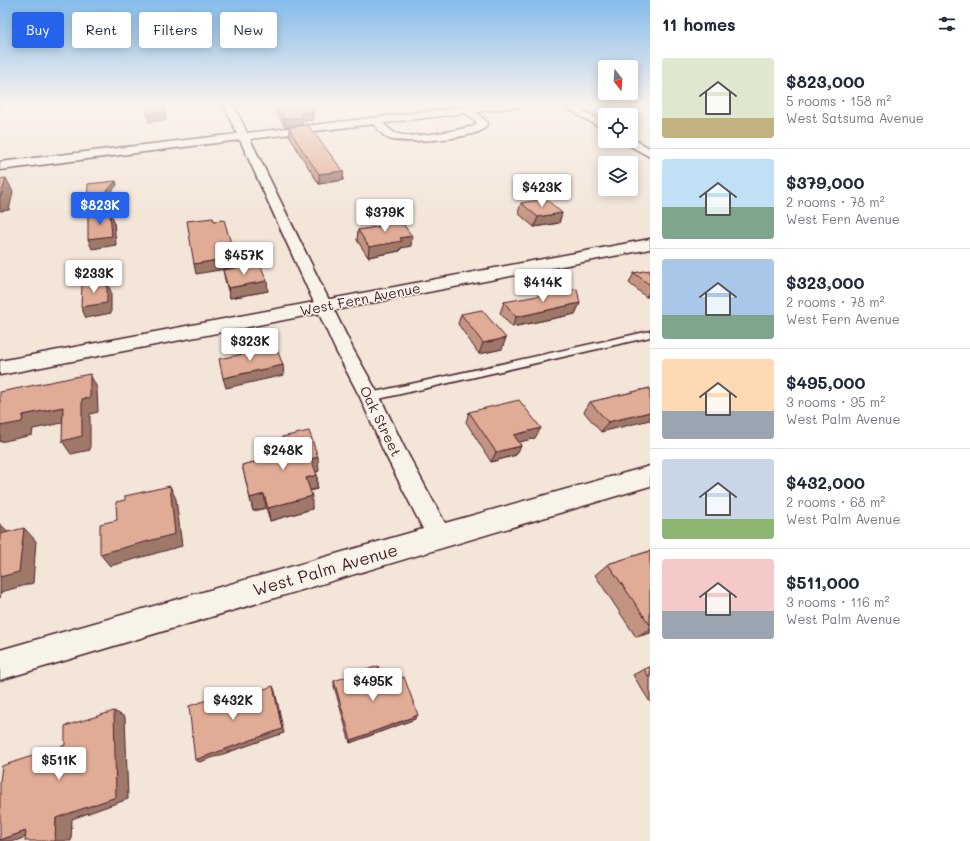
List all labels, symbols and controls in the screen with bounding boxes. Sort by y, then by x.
chip: Buy [12,12,64,48]
chip: Rent [72,12,131,48]
chip: Filters [139,12,212,48]
chip: New [220,12,277,48]
text: 11 homes [662,13,736,35]
icon: filters [936,13,958,35]
north arrow [598,60,638,100]
map controls [598,60,638,196]
text: $823,000 [786,70,865,92]
icon: home [694,74,742,122]
text: 5 rooms · 158 m² [786,92,891,109]
button: locate [598,108,638,148]
text: West Satsuma Avenue [786,109,924,126]
button: layers [598,156,638,196]
text: $379,000 [786,171,864,193]
pin: $423K [514,174,570,208]
icon: home [694,175,742,223]
text: $423K [522,178,562,195]
pin: $823K [72,192,128,226]
text: 2 rooms · 78 m² [786,193,885,210]
text: $823K [80,196,120,213]
pin: $379K [357,199,413,233]
text: $379K [365,203,405,220]
text: West Fern Avenue [786,210,900,227]
pin: $457K [216,242,272,276]
text: $457K [224,246,264,263]
pin: $233K [66,260,122,294]
text: $233K [74,264,114,281]
pin: $414K [515,269,571,303]
text: $323,000 [786,271,864,293]
text: $414K [524,273,562,290]
icon: home [694,275,742,323]
street label: West Fern Avenue [298,278,422,320]
text: 2 rooms · 78 m² [786,293,885,310]
text: West Fern Avenue [786,310,900,327]
pin: $323K [222,328,278,362]
text: $323K [230,332,270,349]
text: $495,000 [786,371,865,393]
icon: home [694,375,742,423]
street label: Oak Street [356,383,406,459]
text: 3 rooms · 95 m² [786,393,885,410]
text: West Palm Avenue [786,410,900,427]
pin: $248K [255,437,311,471]
text: $248K [263,441,303,458]
text: $432,000 [786,471,865,493]
icon: home [694,475,742,523]
text: 2 rooms · 68 m² [786,493,885,510]
text: West Palm Avenue [786,510,900,527]
street label: West Palm Avenue [250,538,400,600]
text: $511,000 [786,571,860,593]
icon: home [694,575,742,623]
text: 3 rooms · 116 m² [786,593,889,610]
text: West Palm Avenue [786,610,900,627]
pin: $495K [345,668,401,702]
text: $495K [353,672,393,689]
pin: $432K [205,687,261,721]
text: $432K [213,691,253,708]
pin: $511K [31,747,87,781]
text: $511K [41,751,77,768]

